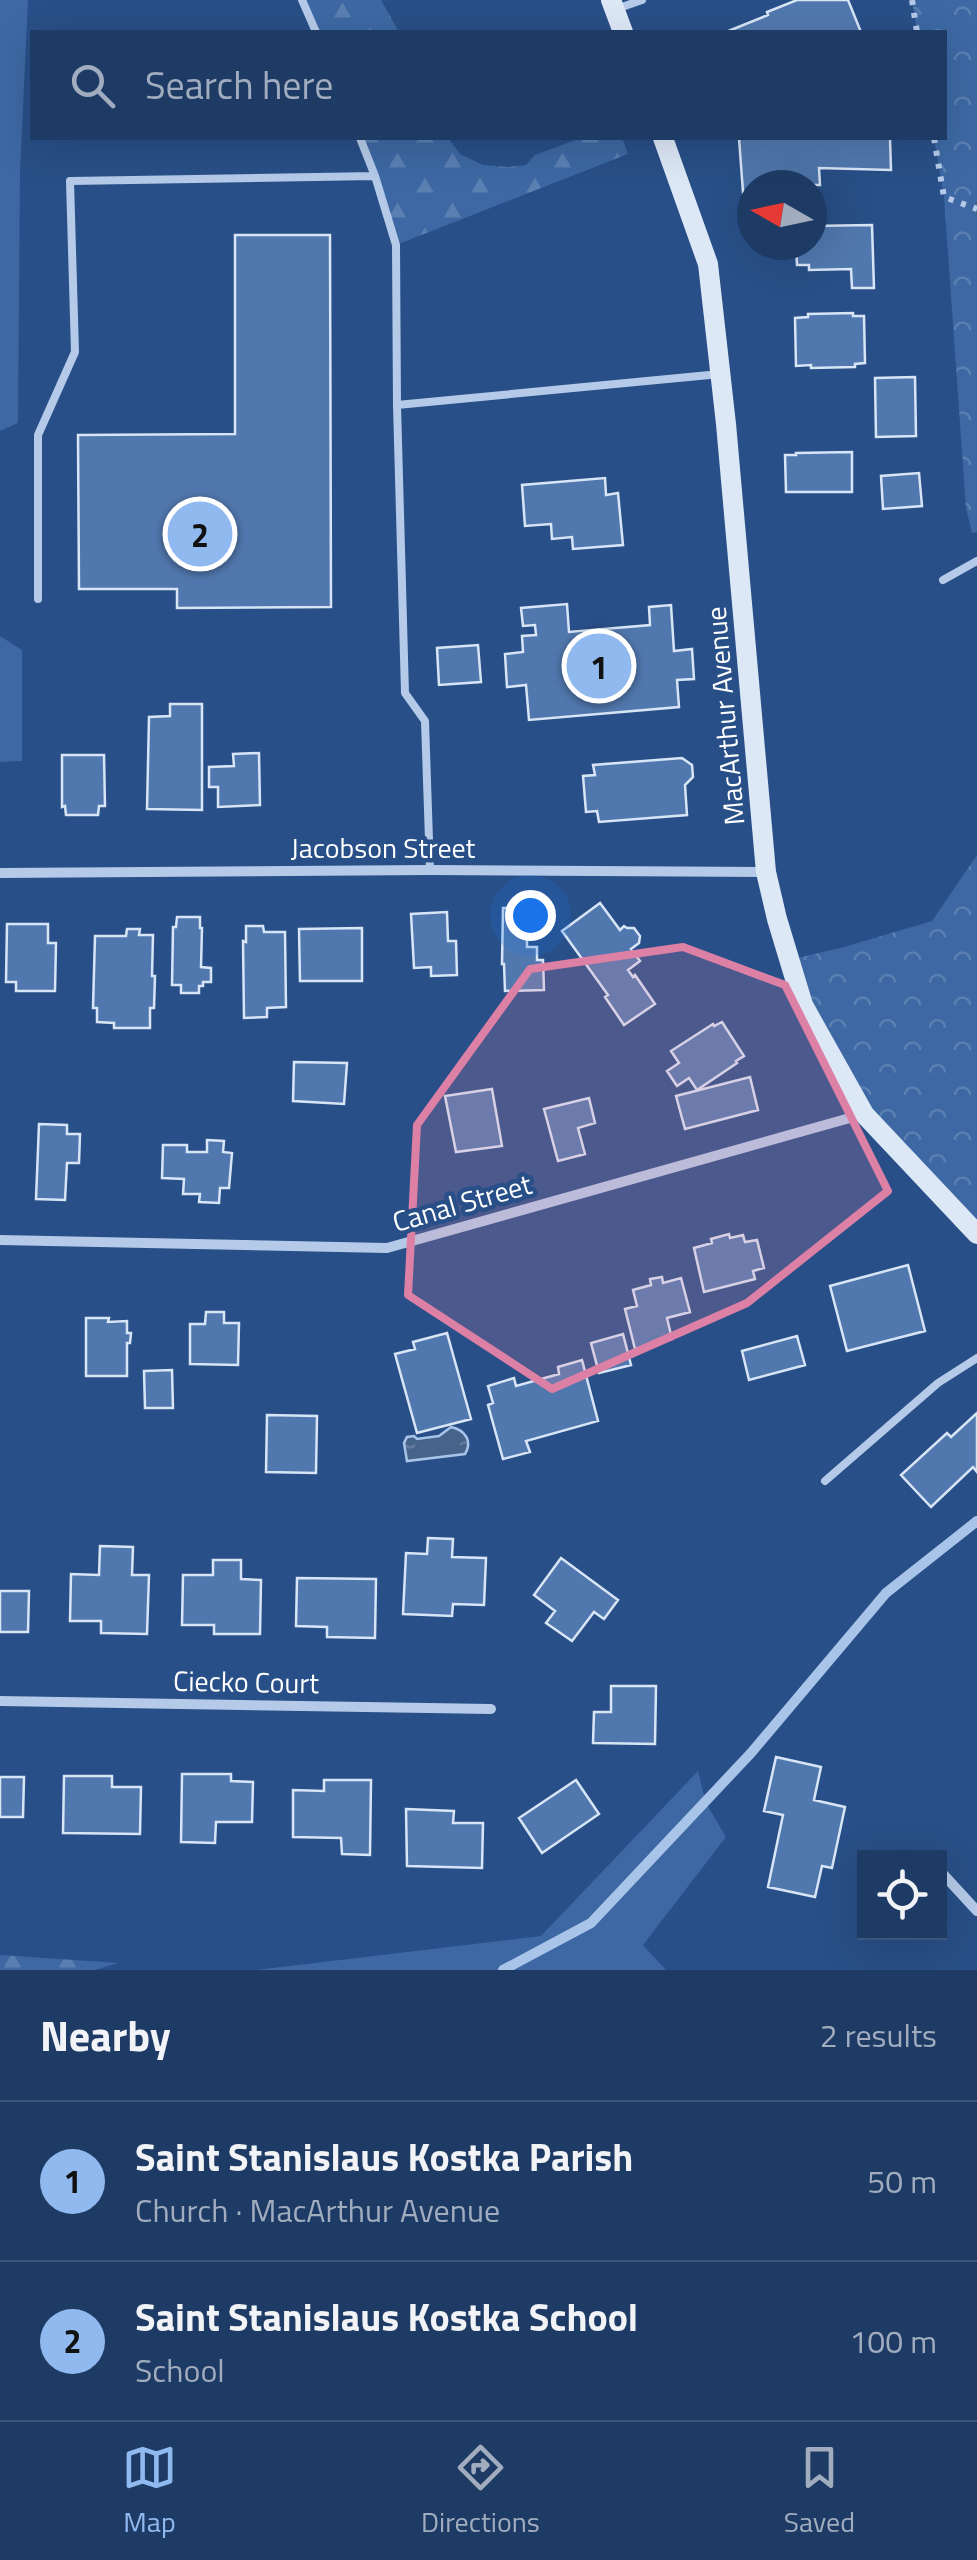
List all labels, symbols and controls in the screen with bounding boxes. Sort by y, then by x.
search box [30,30,947,140]
text: Search here [145,56,333,114]
icon: search [65,58,120,113]
north arrow [737,170,827,260]
pin: 2 [168,496,232,572]
street label: MacArthur Avenue [694,605,755,827]
pin: 1 [566,628,632,704]
street label: Jacobson Street [291,826,476,869]
your location [505,890,556,941]
street label: Canal Street [387,1162,537,1243]
street label: Ciecko Court [173,1659,319,1704]
map controls [857,1850,947,1940]
button: locate [857,1850,947,1940]
text: Nearby [40,2003,171,2067]
text: 2 results [820,2011,937,2059]
text: Saint Stanislaus Kostka Parish [135,2128,633,2186]
text: 1 [64,2157,81,2205]
text: 50 m [867,2157,937,2205]
text: Church · MacArthur Avenue [135,2186,500,2234]
text: Saint Stanislaus Kostka School [135,2288,638,2346]
text: 2 [64,2317,81,2365]
text: 100 m [849,2317,937,2365]
text: School [135,2346,225,2394]
tab: Map [122,2440,177,2543]
tab: Directions [421,2440,540,2543]
tab: Saved [784,2440,855,2543]

